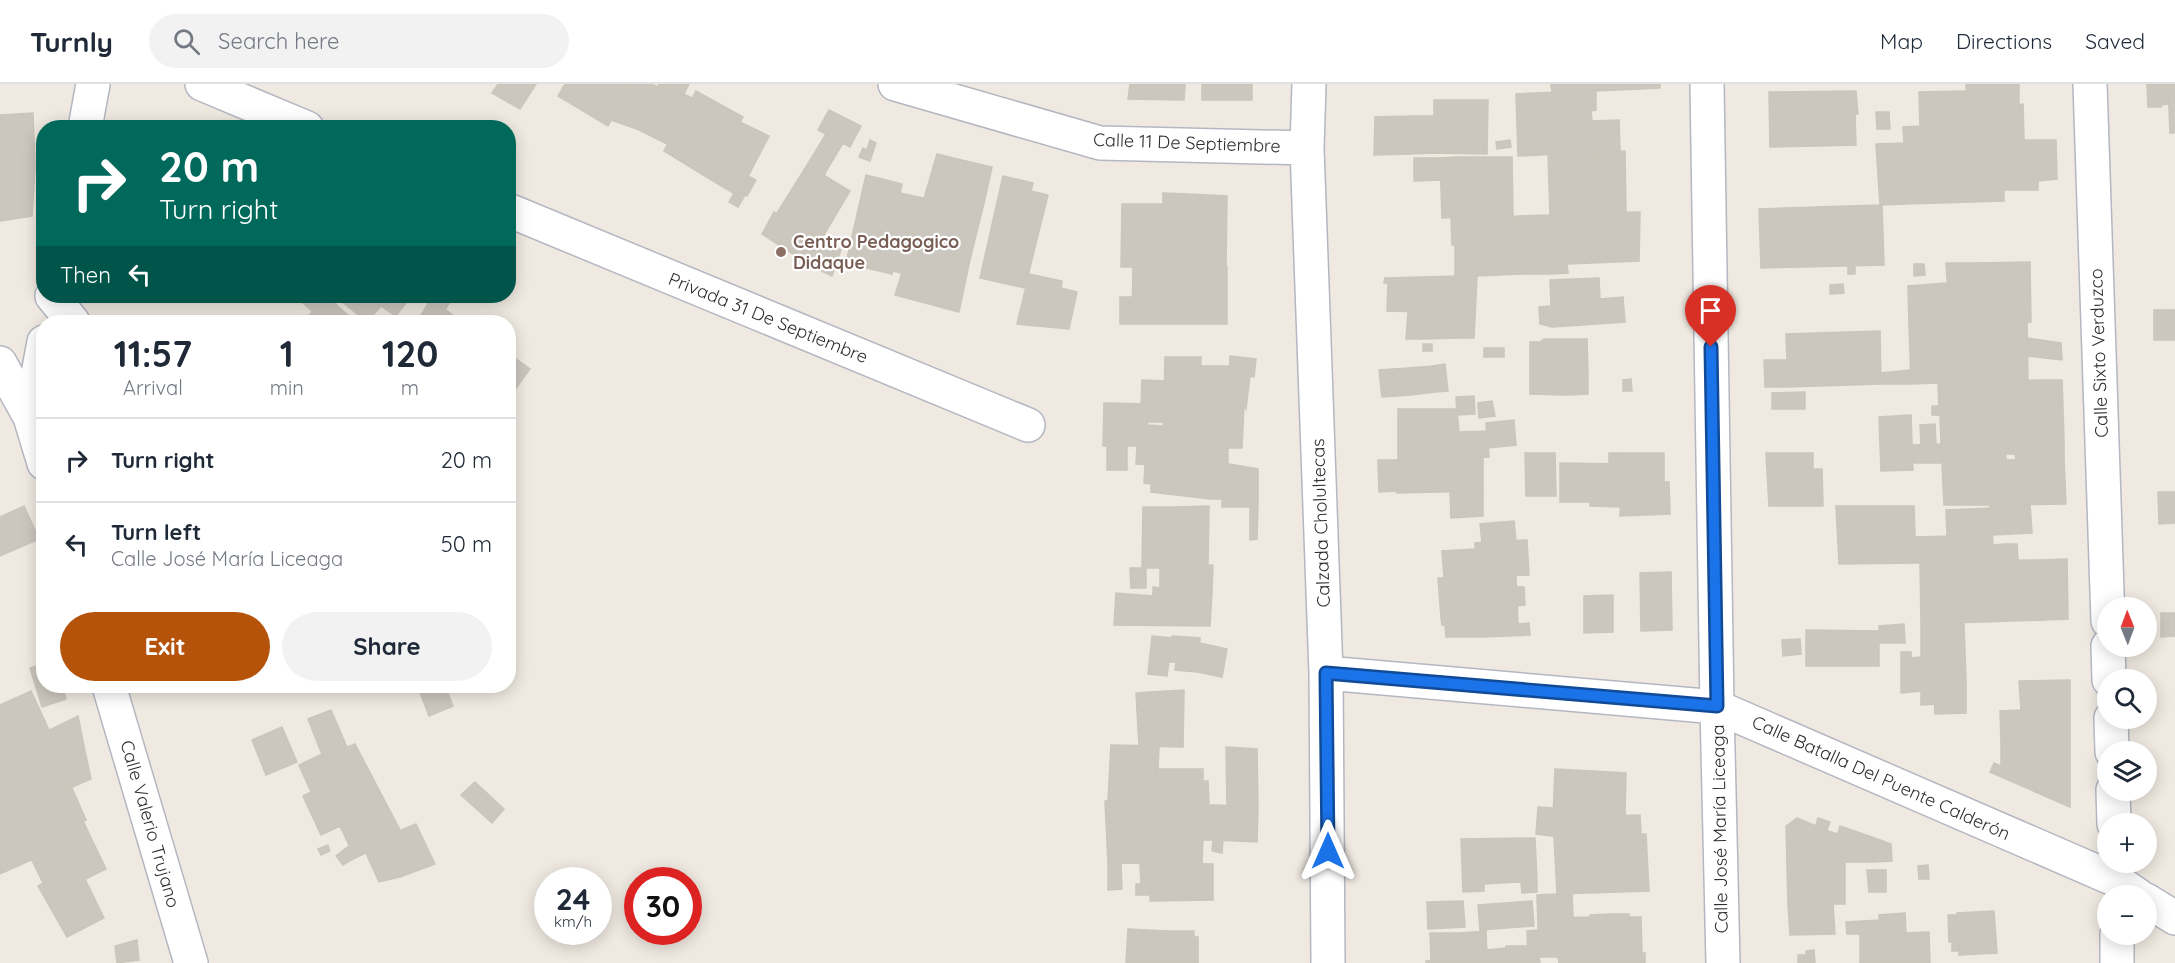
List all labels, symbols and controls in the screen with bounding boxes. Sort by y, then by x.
search box [149,14,569,68]
text: Turnly [30,24,113,59]
icon: search [170,25,203,58]
text: Search here [218,27,339,55]
text: Map [1880,28,1923,54]
text: Directions [1956,28,2052,54]
text: Saved [2085,28,2145,54]
street label: Calle 11 De Septiembre [1093,128,1281,157]
text: 20 m [159,140,259,193]
icon: right [60,144,138,222]
text: Turn right [159,192,278,226]
place label: Centro Pedagogico Didaque [793,230,959,274]
marker: Centro Pedagogico Didaque [774,245,788,259]
icon: left [123,258,156,291]
text: Then [60,261,111,289]
street label: Privada 31 De Septiembre [665,267,871,368]
street label: Calle Sixto Verduzco [2084,268,2113,438]
pin [1685,285,1736,347]
icon: arrive [1694,294,1727,327]
text: 11:57 [114,331,192,376]
text: 1 [280,331,294,376]
text: 120 [382,331,438,376]
text: Arrival [123,375,183,400]
text: min [270,375,304,400]
text: m [401,375,419,400]
street label: Calzada Cholultecas [1306,438,1335,608]
icon: right [60,444,93,477]
text: Turn right [111,446,215,474]
text: 20 m [441,446,492,474]
text: Turn left [111,518,201,546]
icon: left [60,528,93,561]
text: 50 m [441,530,492,558]
text: Calle José María Liceaga [111,546,343,571]
north arrow [2097,597,2157,657]
map controls [2097,597,2157,945]
button: Exit [60,612,270,681]
button: Share [282,612,492,681]
button: search [2097,669,2157,729]
street label: Calle Batalla Del Puente Calderón [1748,710,2014,845]
street label: Calle José María Liceaga [1706,724,1733,934]
street label: Calle Valerio Trujano [116,737,185,910]
button: layers [2097,741,2157,801]
button: + [2097,813,2157,873]
position arrow [1296,819,1360,883]
speed limit sign: 30 [624,867,702,945]
text: 24 [556,880,590,918]
button: − [2097,885,2157,945]
text: km/h [554,912,592,931]

